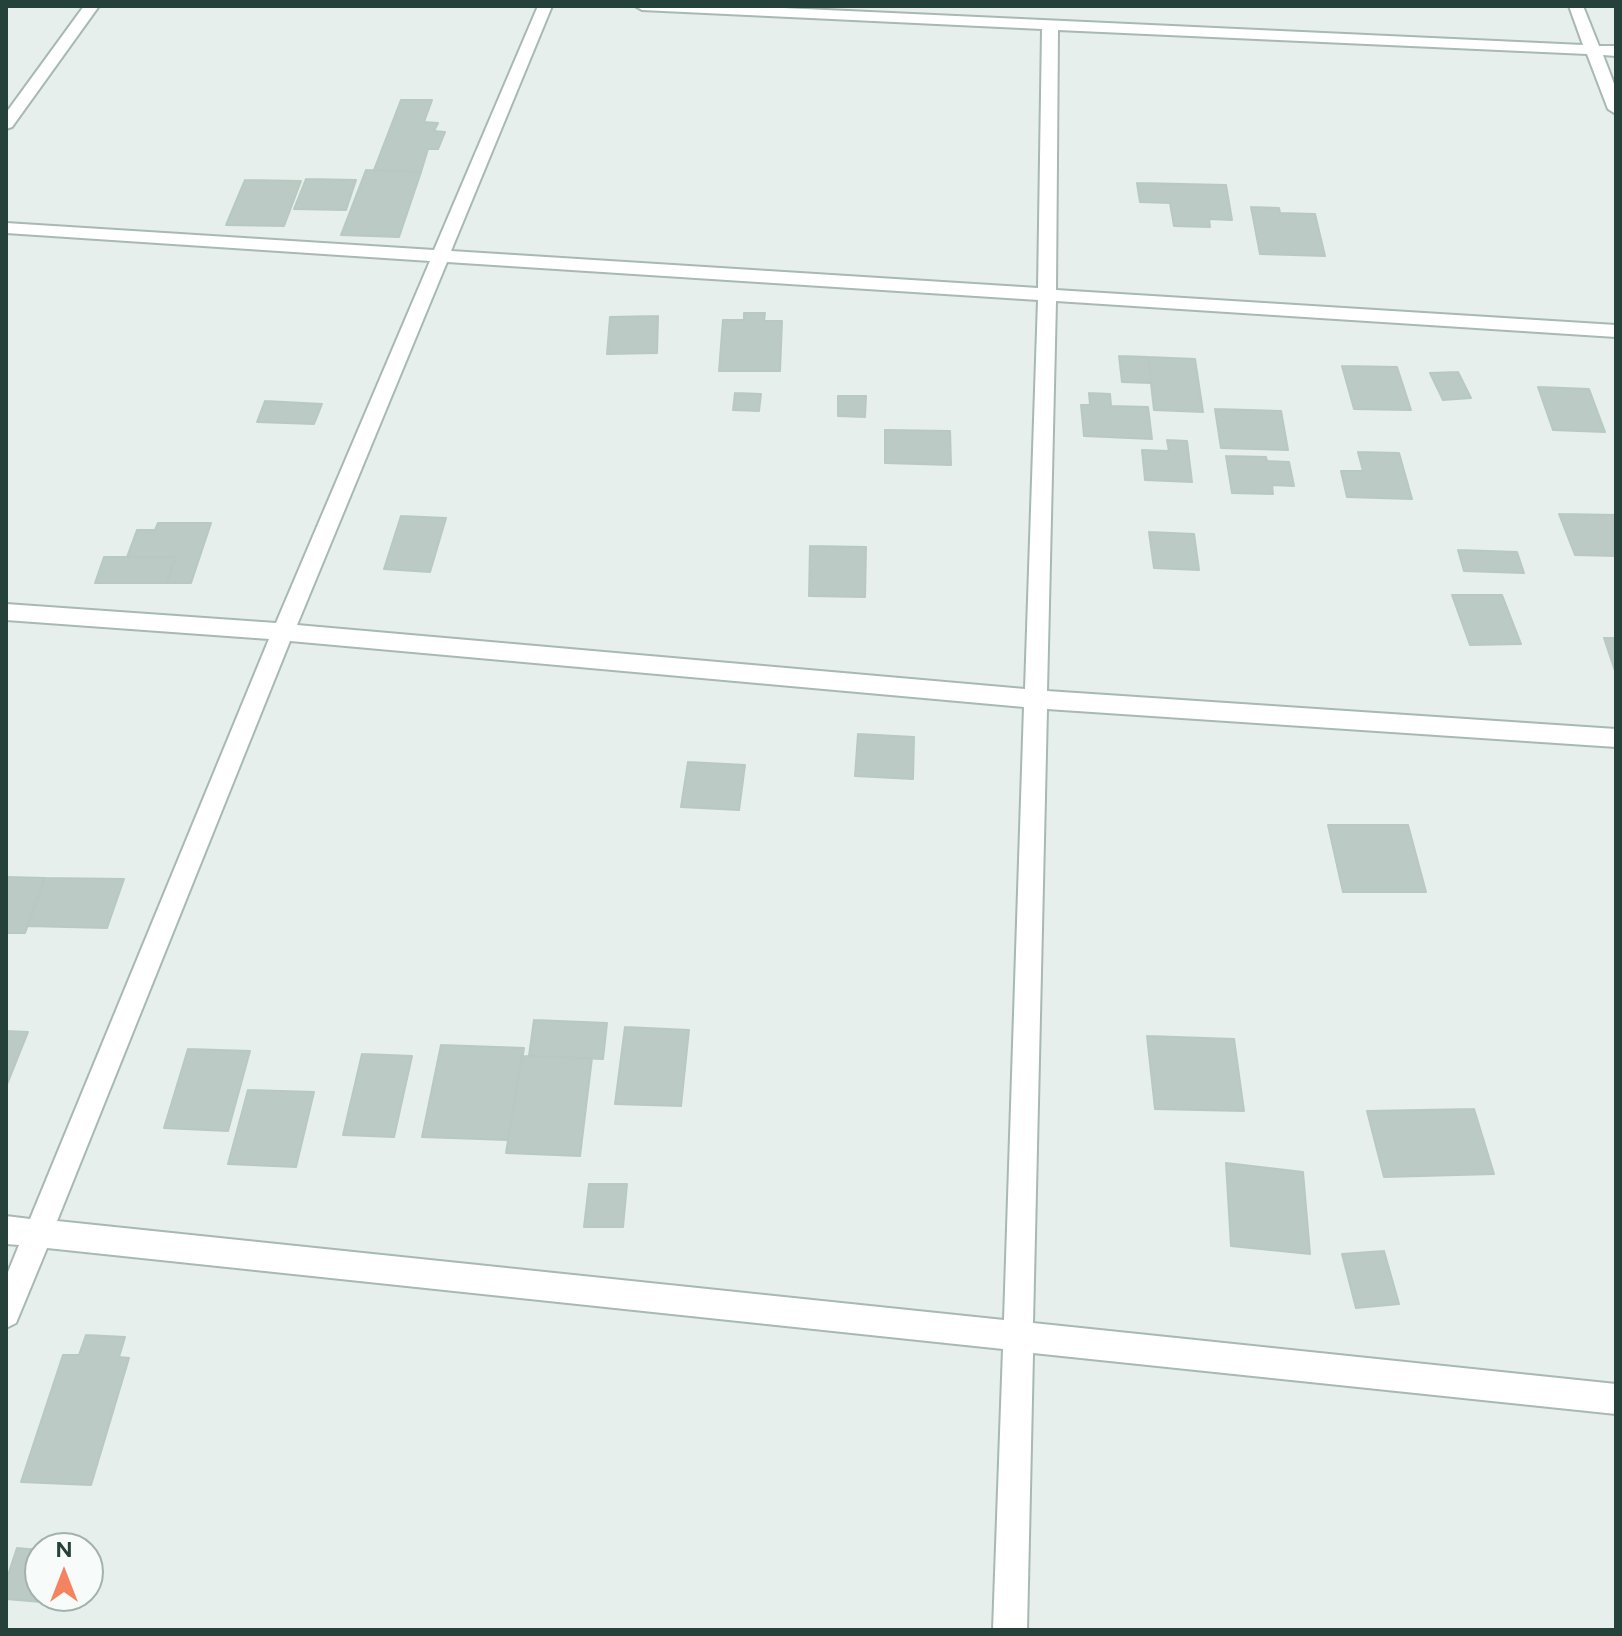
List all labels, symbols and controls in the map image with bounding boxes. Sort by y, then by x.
north arrow [24,1532,104,1612]
text: N [55,1536,73,1563]

